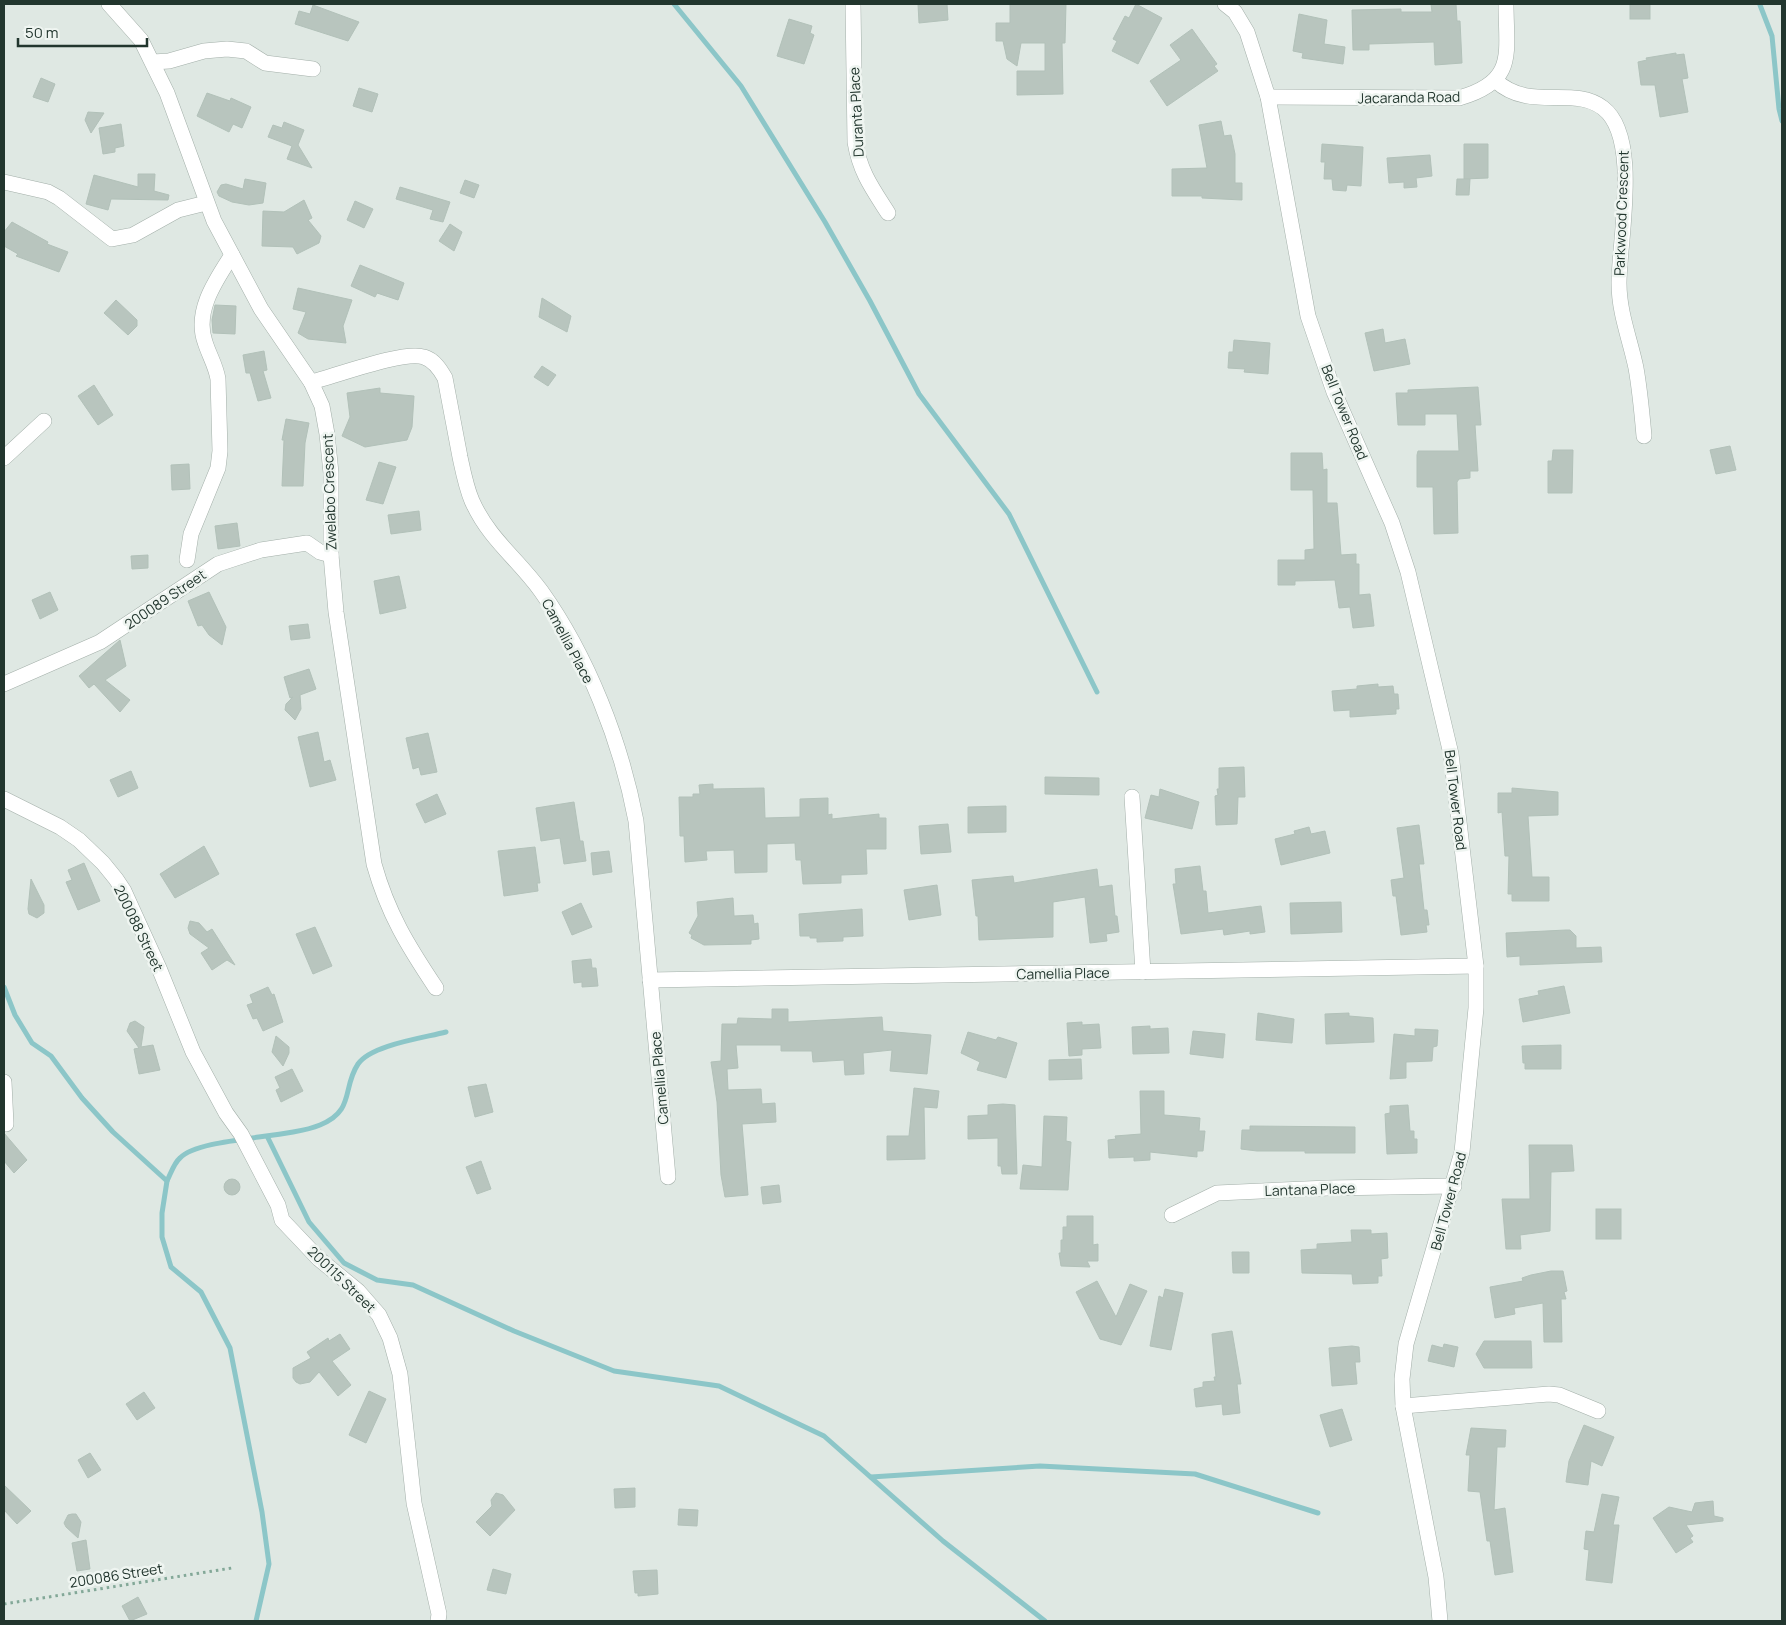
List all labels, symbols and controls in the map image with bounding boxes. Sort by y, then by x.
scale bar [18,15,146,47]
text: 50 m [25,22,59,43]
street label: Duranta Place [844,67,868,157]
street label: Jacaranda Road [1358,87,1460,107]
street label: Parkwood Crescent [1609,149,1633,276]
street label: Bell Tower Road [1317,362,1373,462]
street label: Zwelabo Crescent [317,433,341,551]
street label: 200089 Street [121,565,210,633]
street label: Camellia Place [538,595,598,687]
street label: Bell Tower Road [1440,749,1472,851]
street label: 200088 Street [110,882,168,975]
street label: Camellia Place [1016,963,1110,983]
street label: Camellia Place [645,1031,673,1125]
street label: Bell Tower Road [1426,1150,1470,1252]
street label: Lantana Place [1264,1178,1356,1200]
street label: 200115 Street [304,1242,381,1317]
street label: 200086 Street [68,1558,164,1592]

